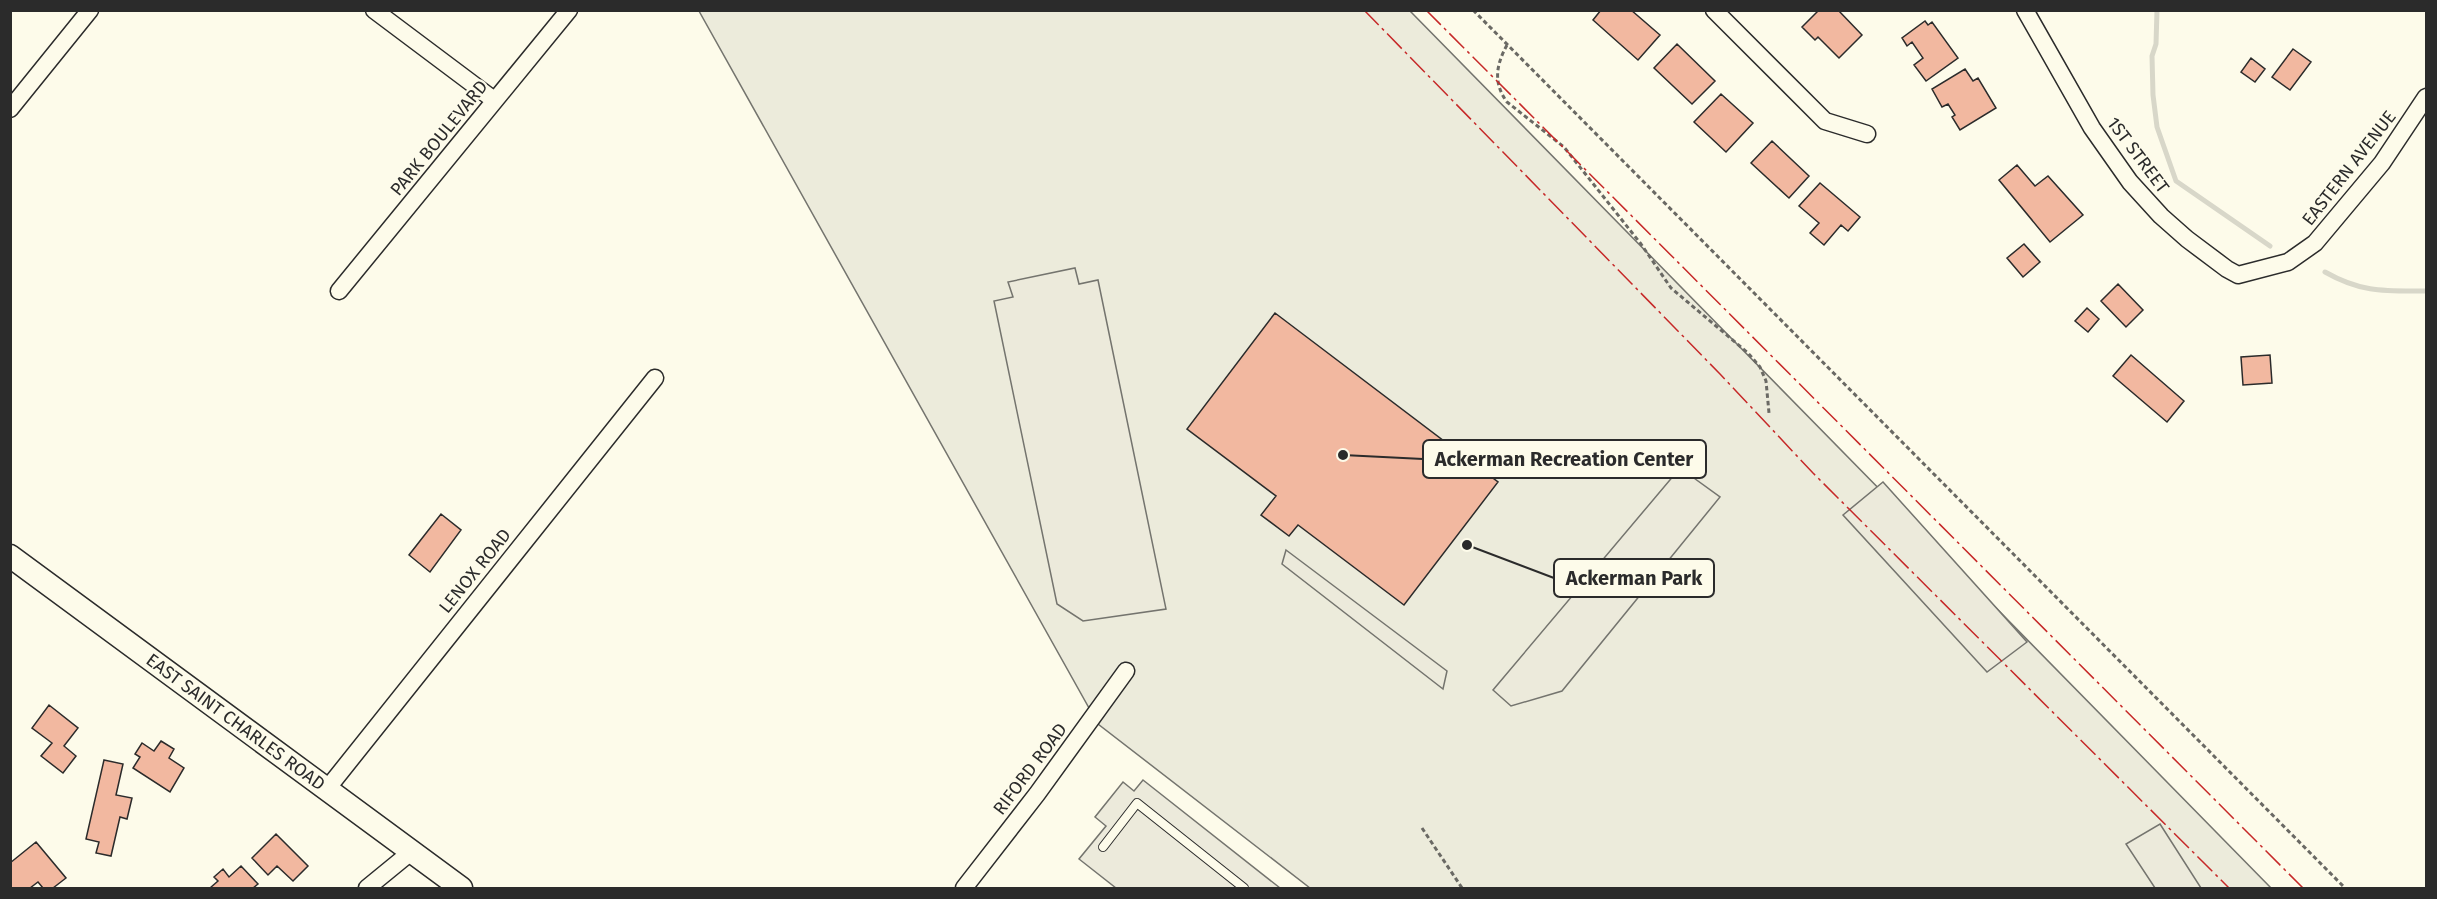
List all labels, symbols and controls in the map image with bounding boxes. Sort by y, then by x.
street label: PARK BOULEVARD [386,76,492,200]
street label: EASTERN AVENUE [2297,106,2401,230]
street label: 1ST STREET [2102,113,2174,198]
callout: Ackerman Recreation Center [1423,440,1706,478]
text: Ackerman Recreation Center [1434,447,1694,471]
street label: LENOX ROAD [434,524,516,618]
callout: Ackerman Park [1554,559,1714,597]
text: Ackerman Park [1565,566,1703,590]
street label: EAST SAINT CHARLES ROAD [142,649,329,795]
street label: RIFORD ROAD [988,719,1072,819]

